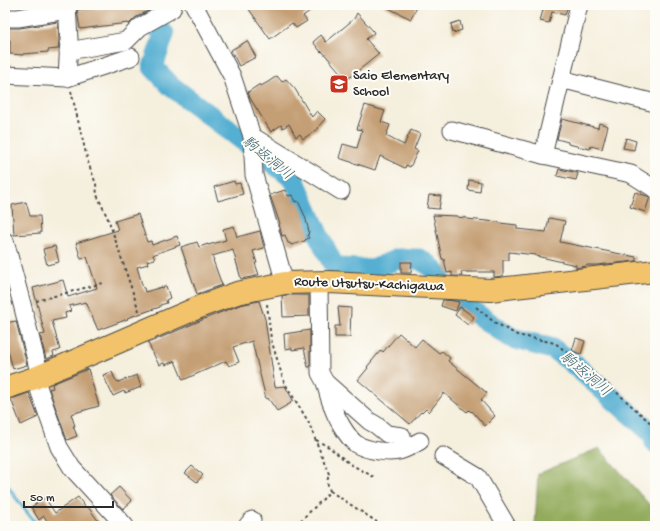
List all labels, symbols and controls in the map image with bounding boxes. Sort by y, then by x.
place label: Saio Elementary School [353,68,449,101]
school or university icon: Saio Elementary School [328,73,350,95]
water label: 駒返洞川 [238,133,296,185]
street label: Route Utsutsu-Kachigawa [294,274,445,296]
water label: 駒返洞川 [556,349,614,401]
scale bar [24,483,113,509]
text: 50 m [30,492,55,506]

